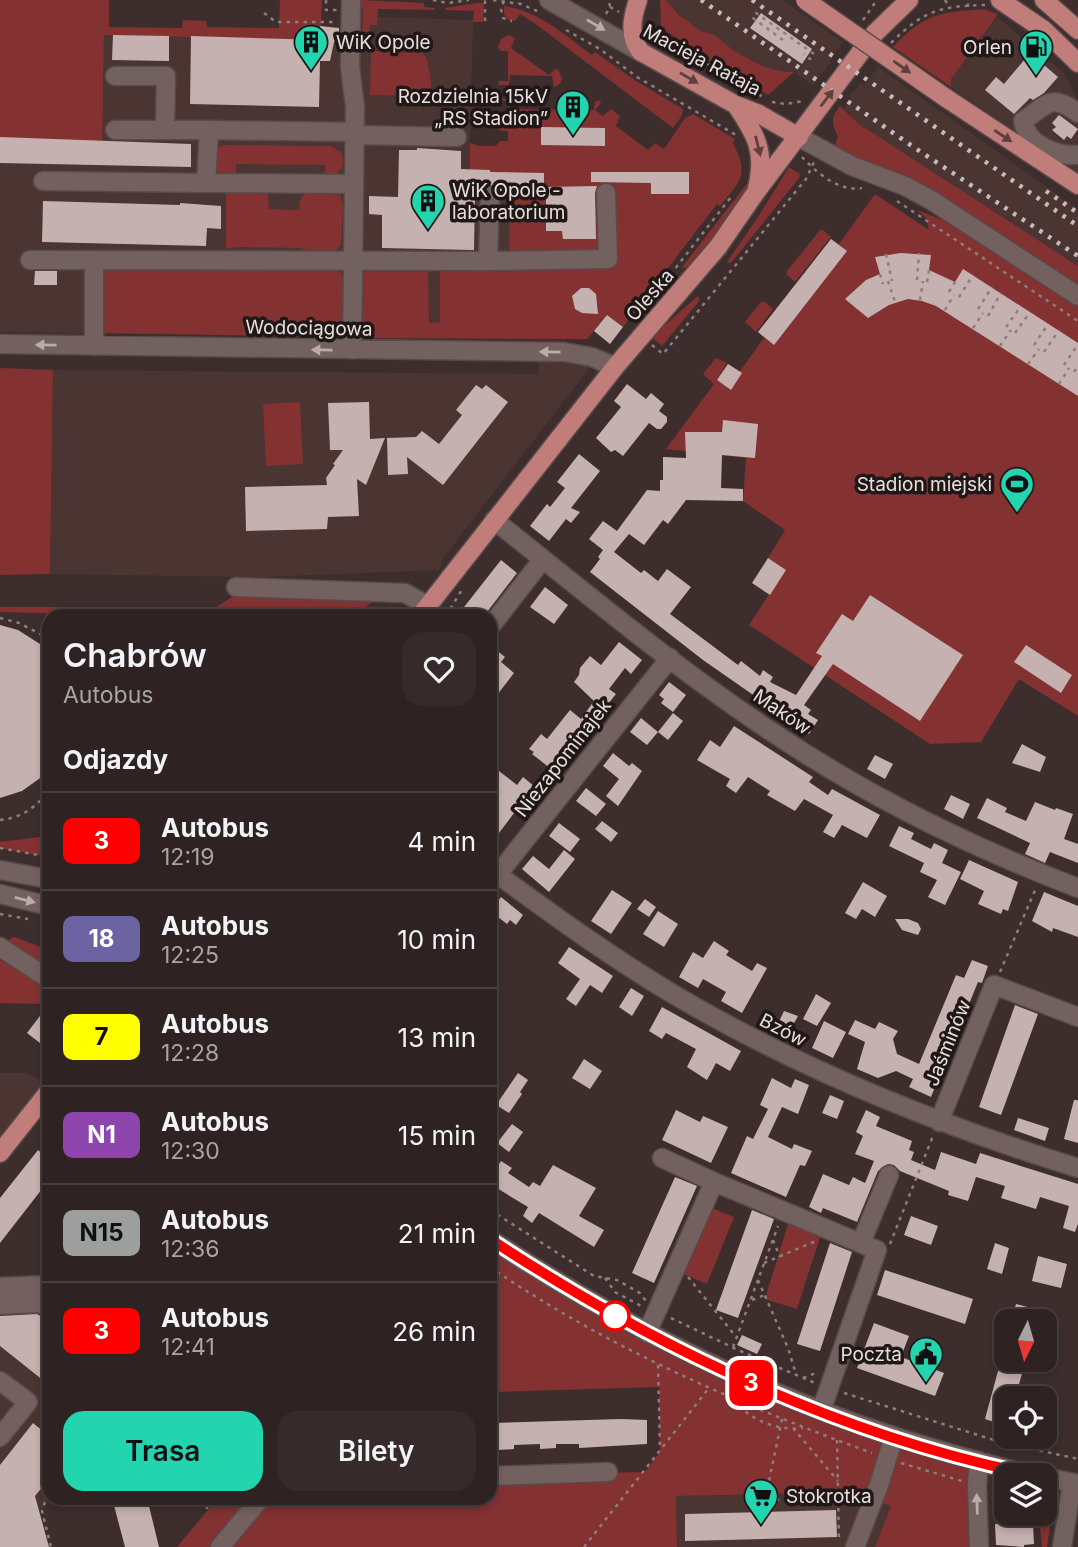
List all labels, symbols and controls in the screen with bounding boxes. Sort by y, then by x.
one-way arrow [586,19,605,31]
street label: Macieja Rataja [639,19,765,101]
building icon: WiK Opole [292,23,330,72]
fuel station icon: Orlen [1017,28,1055,77]
place label: WiK Opole [336,31,431,54]
place label: Orlen [963,36,1012,59]
one-way arrow [893,60,911,74]
one-way arrow [679,72,698,84]
place label: Rozdzielnia 15kV „RS Stadion” [398,85,548,130]
building icon: Rozdzielnia 15kV „RS Stadion” [554,88,592,137]
one-way arrow [819,89,833,107]
one-way arrow [994,129,1012,143]
one-way arrow [753,135,764,157]
place label: WiK Opole - laboratorium [452,179,565,224]
building icon: WiK Opole - laboratorium [409,182,447,231]
street label: Oleska [621,264,679,326]
street label: Wodociągowa [245,315,373,341]
one-way arrow [34,339,56,351]
one-way arrow [311,344,333,355]
one-way arrow [538,346,560,358]
sports icon: Stadion miejski [998,465,1036,514]
place label: Stadion miejski [857,473,992,496]
button: heart [402,632,476,706]
text: Chabrów [63,635,207,675]
text: Autobus [63,681,153,709]
street label: Maków [749,684,815,740]
street label: Niezapominajek [510,694,616,821]
text: Odjazdy [63,744,168,775]
text: Autobus [161,812,269,843]
text: 3 [94,826,109,855]
text: 4 min [407,826,476,857]
text: 12:19 [161,843,215,871]
one-way arrow [14,895,36,906]
text: Autobus [161,910,269,941]
text: 18 [89,924,114,953]
text: 10 min [397,924,476,955]
text: 12:25 [161,941,219,969]
street label: Jaśminów [920,997,976,1089]
text: Autobus [161,1008,269,1039]
street label: Bzów [756,1009,810,1051]
text: 7 [95,1022,108,1051]
text: 13 min [398,1022,476,1053]
text: 12:28 [161,1039,219,1067]
text: Autobus [161,1106,269,1137]
text: N1 [87,1120,116,1149]
text: 15 min [398,1120,476,1151]
text: 12:30 [161,1137,220,1165]
text: Autobus [161,1204,269,1235]
text: N15 [80,1218,123,1247]
text: 21 min [398,1218,476,1249]
text: 12:36 [161,1235,219,1263]
unlabelled marker [600,1301,630,1331]
text: Autobus [161,1302,269,1333]
north arrow [994,1309,1057,1372]
map controls [994,1309,1057,1526]
text: 3 [94,1316,109,1345]
text: 26 min [392,1316,476,1347]
text: 12:41 [161,1333,215,1361]
public building icon: Poczta [907,1335,945,1384]
place label: Poczta [841,1343,902,1366]
line badge: 3 [728,1360,774,1406]
text: 3 [743,1368,759,1397]
button: locate [994,1386,1057,1449]
button: Trasa [63,1411,263,1491]
button: Bilety [277,1411,476,1491]
button: layers [994,1463,1057,1526]
supermarket icon: Stokrotka [742,1477,780,1526]
place label: Stokrotka [786,1485,872,1508]
one-way arrow [972,1493,983,1515]

